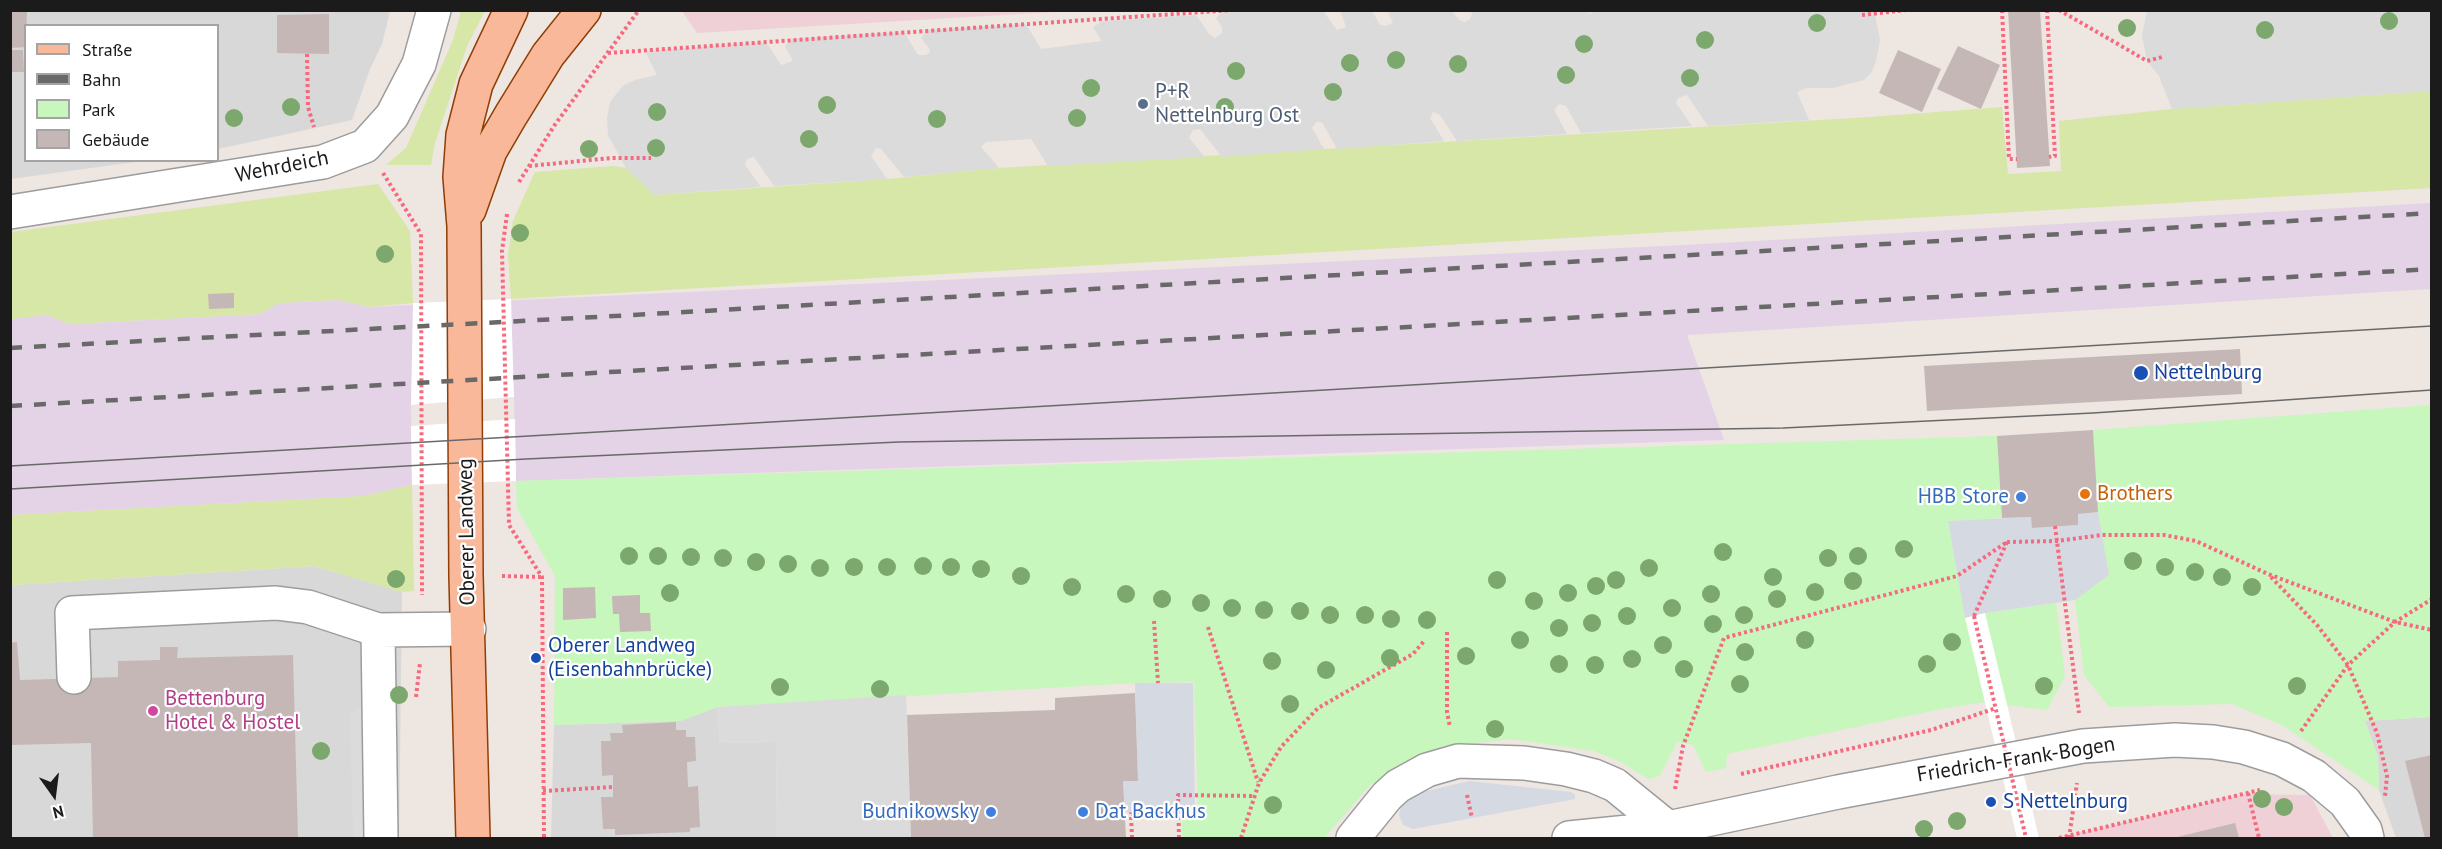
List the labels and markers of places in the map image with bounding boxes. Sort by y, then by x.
place label: P+R Nettelnburg Ost [1155,79,1299,129]
marker: P+R Nettelnburg Ost [1136,97,1150,111]
place label: Nettelnburg [2154,360,2262,386]
marker: Nettelnburg [2132,364,2150,382]
place label: Brothers [2097,481,2173,507]
place label: HBB Store [1918,484,2009,510]
marker: Brothers [2078,487,2092,501]
marker: HBB Store [2014,490,2028,504]
place label: Oberer Landweg (Eisenbahnbrücke) [548,633,712,683]
marker: Oberer Landweg (Eisenbahnbrücke) [529,651,543,665]
place label: Bettenburg Hotel & Hostel [165,686,300,736]
marker: Bettenburg Hotel & Hostel [146,704,160,718]
place label: S Nettelnburg [2003,789,2128,815]
marker: S Nettelnburg [1984,795,1998,809]
place label: Budnikowsky [862,799,979,825]
place label: Dat Backhus [1095,799,1206,825]
marker: Budnikowsky [984,805,998,819]
marker: Dat Backhus [1076,805,1090,819]

